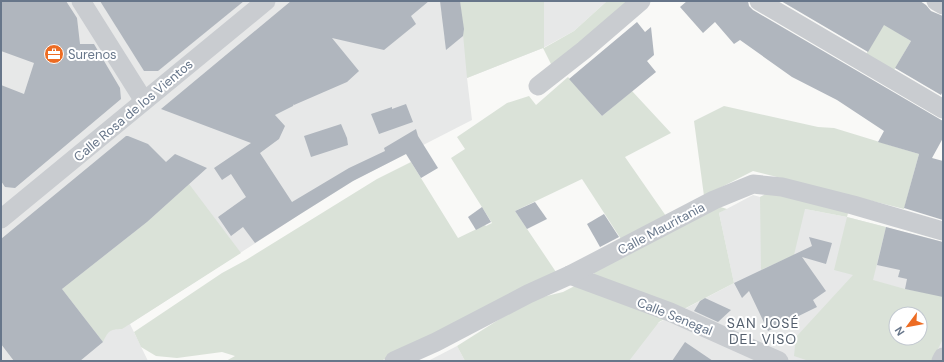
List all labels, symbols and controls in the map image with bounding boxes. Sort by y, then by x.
office icon: Surenos [43,43,65,65]
place label: Surenos [68,46,117,63]
street label: Calle Rosa de los Vientos [70,55,196,165]
street label: Calle Mauritania [615,198,708,259]
street label: Calle Senegal [635,294,715,339]
north arrow [888,306,928,346]
district label: SAN JOSÉ DEL VISO [727,314,799,348]
text: N [891,324,908,338]

